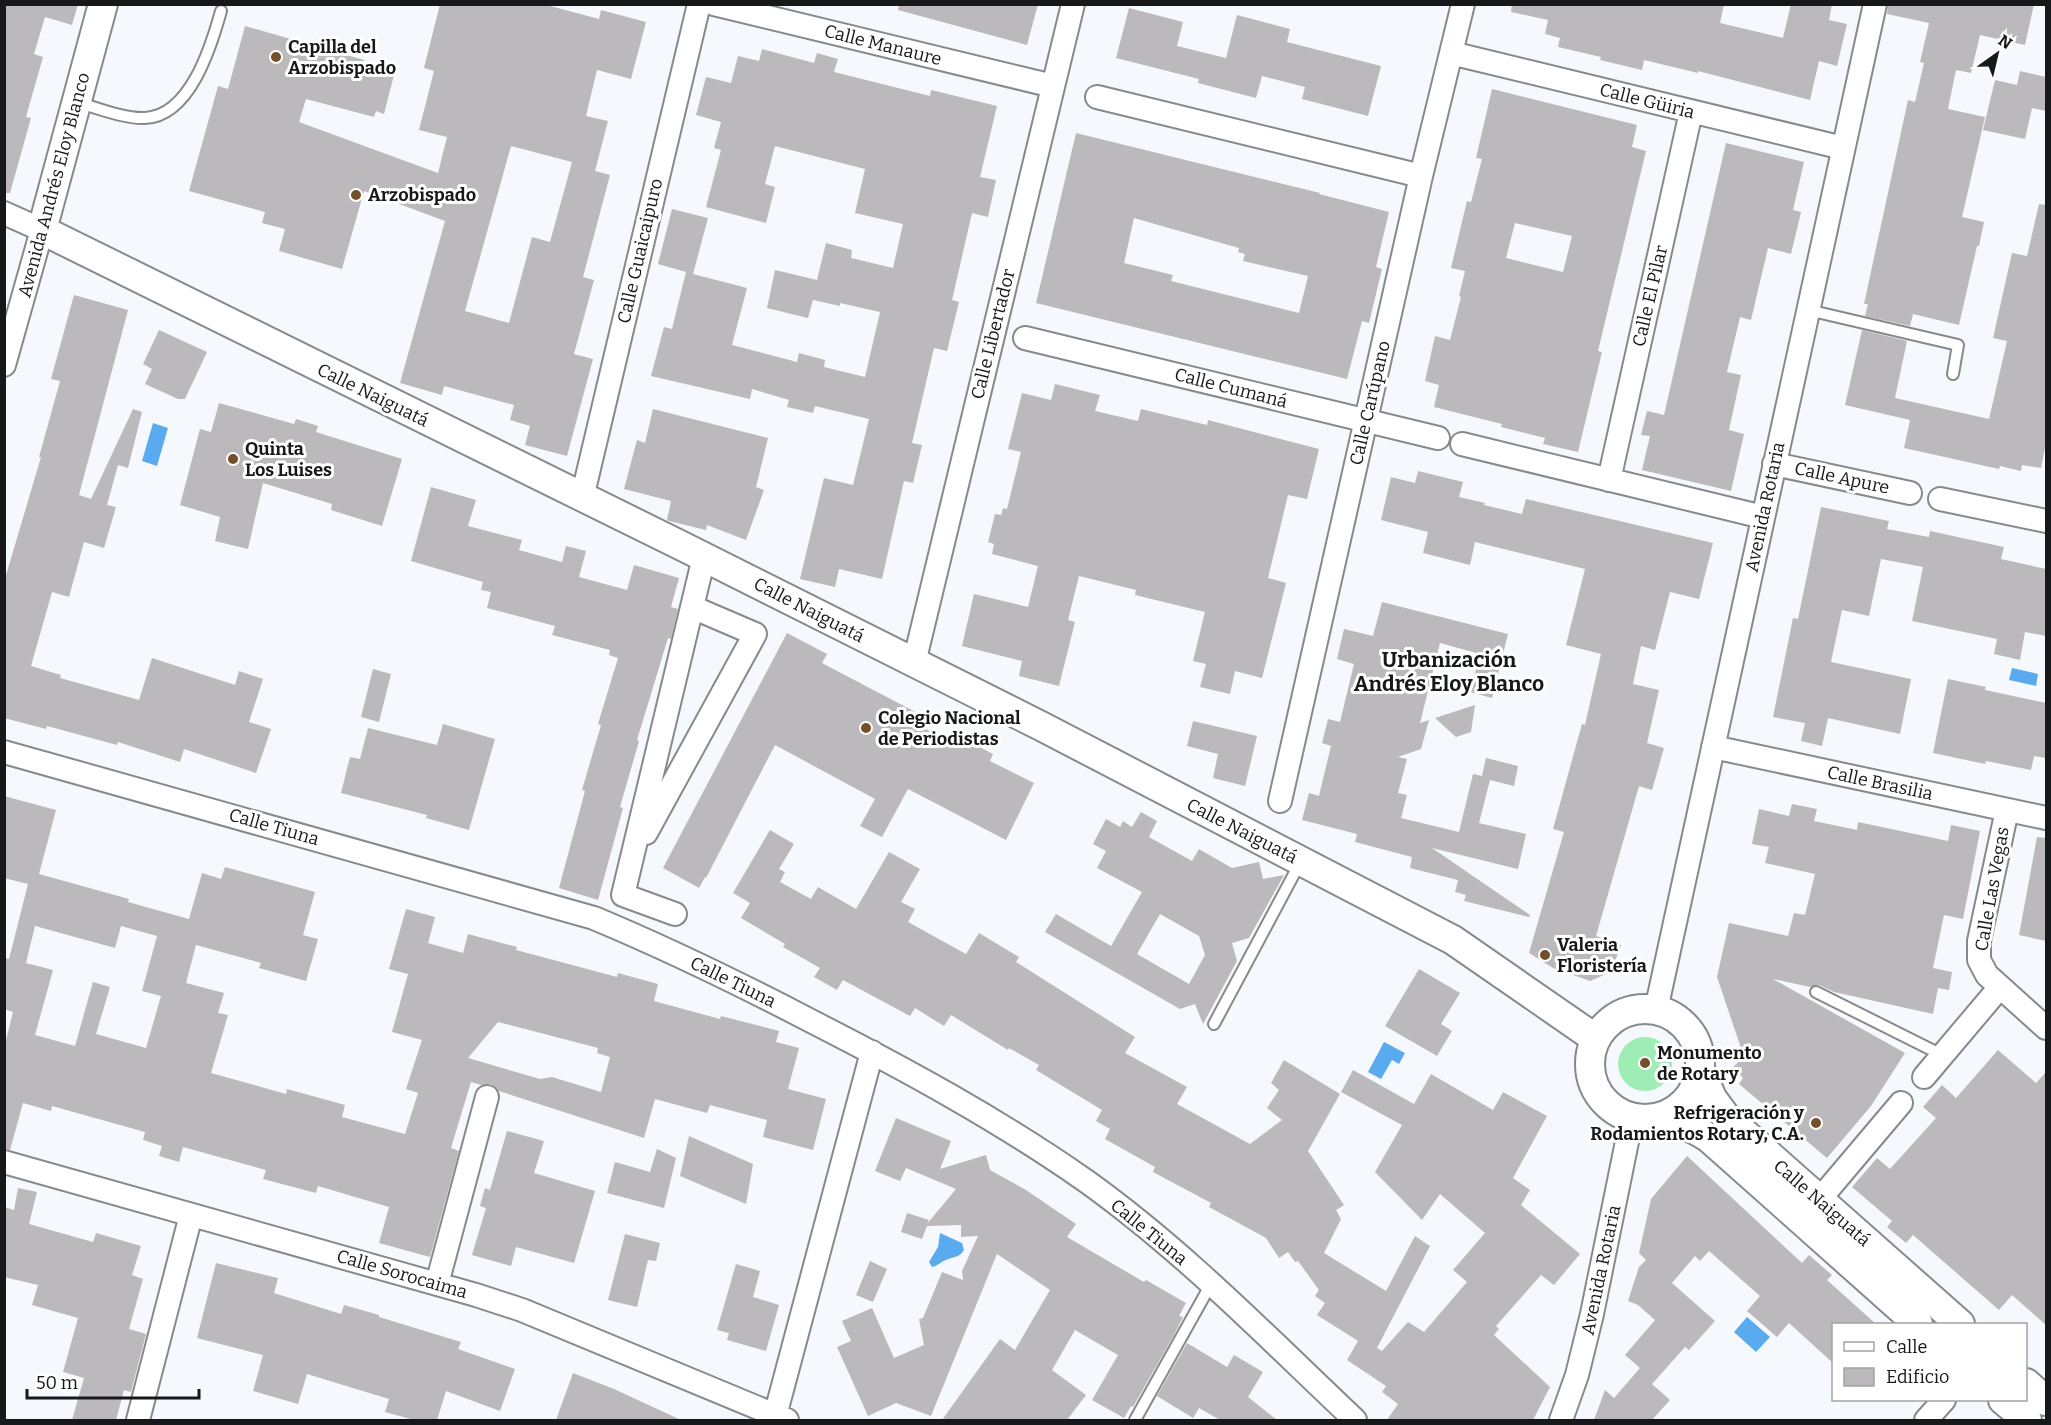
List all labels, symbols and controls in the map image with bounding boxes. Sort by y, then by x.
street label: Calle Manaure [822,20,944,70]
north arrow [1967,24,2027,84]
text: N [1995,31,2016,53]
place label: Capilla del Arzobispado [288,36,396,79]
marker: Capilla del Arzobispado [269,50,283,64]
street label: Avenida Andrés Eloy Blanco [13,70,95,300]
street label: Calle Güiria [1597,79,1697,123]
street label: Calle Guaicaipuro [613,176,667,326]
place label: Arzobispado [368,184,476,206]
marker: Arzobispado [349,188,363,202]
street label: Calle El Pilar [1628,243,1672,349]
street label: Calle Libertador [966,267,1020,401]
street label: Calle Carúpano [1345,338,1395,468]
street label: Calle Naiguatá [314,359,432,432]
street label: Calle Cumaná [1172,363,1290,413]
place label: Quinta Los Luises [245,438,332,481]
street label: Avenida Rotaria [1740,440,1790,574]
marker: Quinta Los Luises [226,452,240,466]
street label: Calle Apure [1792,457,1892,499]
street label: Calle Naiguatá [750,573,868,647]
district label: Urbanización Andrés Eloy Blanco [1354,647,1544,697]
place label: Colegio Nacional de Periodistas [878,707,1021,750]
marker: Colegio Nacional de Periodistas [859,721,873,735]
street label: Calle Brasilia [1825,761,1935,805]
street label: Calle Naiguatá [1183,794,1301,868]
street label: Calle Tiuna [226,804,322,850]
street label: Calle Las Vegas [1970,825,2014,953]
place label: Valeria Floristería [1557,934,1647,977]
marker: Valeria Floristería [1538,948,1552,962]
street label: Calle Tiuna [686,952,780,1012]
place label: Monumento de Rotary [1657,1042,1762,1085]
marker: Monumento de Rotary [1638,1056,1652,1070]
place label: Refrigeración y Rodamientos Rotary, C.A. [1590,1102,1805,1145]
marker: Refrigeración y Rodamientos Rotary, C.A. [1809,1116,1823,1130]
street label: Calle Naiguatá [1769,1155,1875,1251]
street label: Calle Tiuna [1106,1194,1192,1270]
street label: Avenida Rotaria [1576,1203,1626,1337]
street label: Calle Sorocaima [334,1245,470,1303]
legend [1832,1323,2027,1401]
text: Calle [1886,1336,1927,1358]
scale bar [27,1362,200,1400]
text: Edificio [1886,1366,1949,1388]
text: 50 m [36,1372,78,1394]

